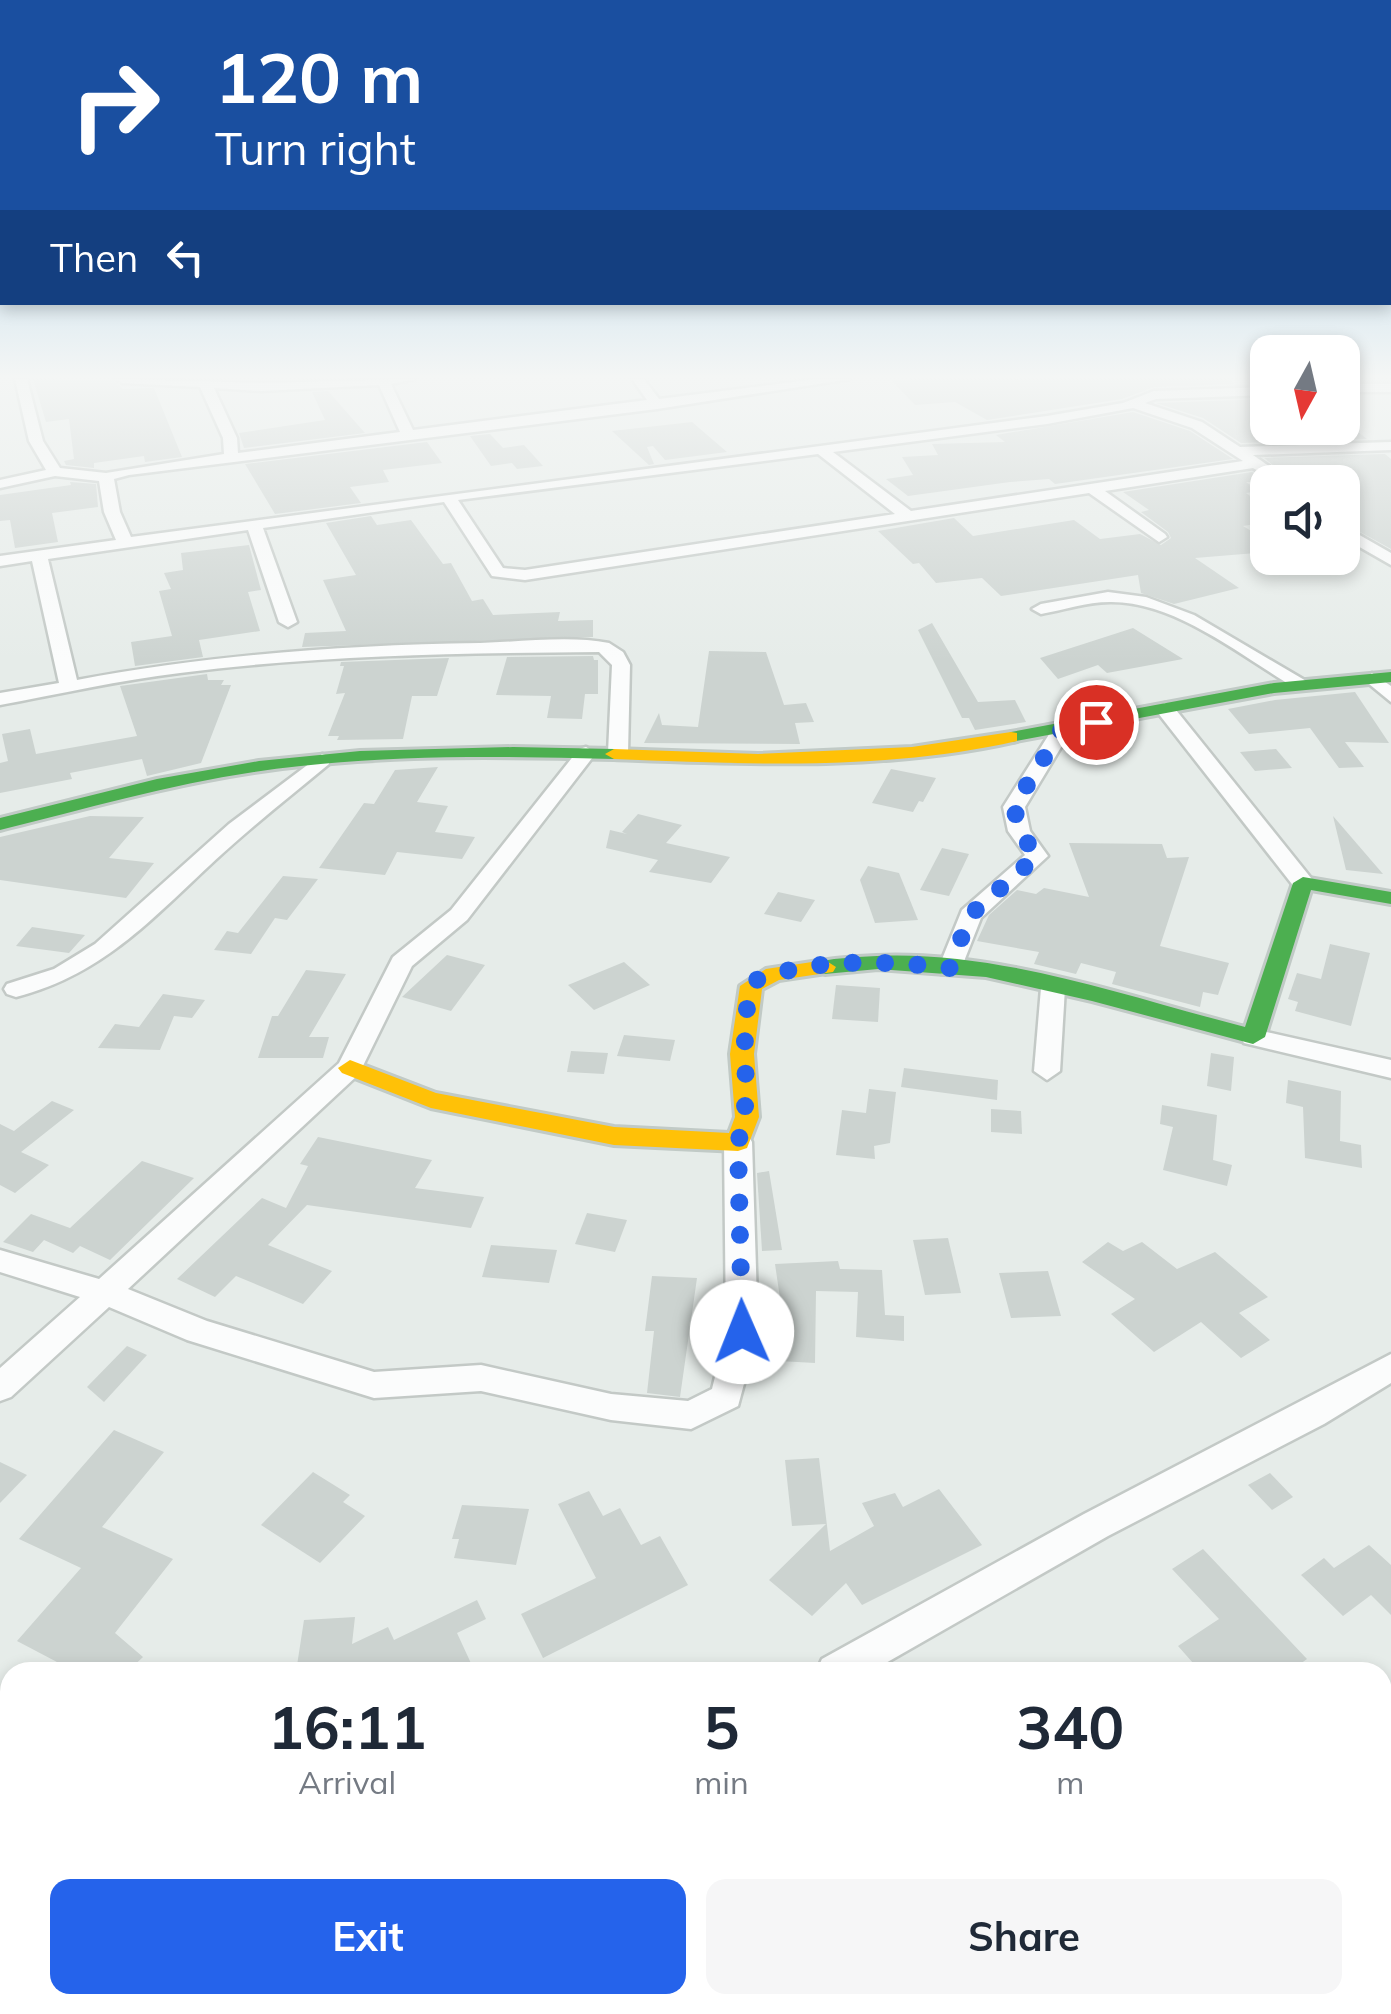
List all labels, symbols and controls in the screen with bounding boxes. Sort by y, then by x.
text: 120 m [215,33,423,121]
icon: right [50,40,180,170]
text: Turn right [215,120,416,176]
icon: left [158,230,213,285]
text: Then [50,234,138,282]
north arrow [1250,335,1360,445]
map controls [1250,335,1360,575]
button: sound [1250,465,1360,575]
pin [1054,680,1139,765]
icon: arrive [1069,695,1124,750]
position arrow [690,1280,794,1384]
text: 16:11 [268,1689,427,1764]
text: 5 [703,1689,739,1764]
text: 340 [1016,1689,1124,1764]
text: Arrival [298,1762,396,1802]
text: min [694,1762,749,1802]
text: m [1056,1762,1084,1802]
button: Exit [50,1879,686,1994]
button: Share [706,1879,1342,1994]

